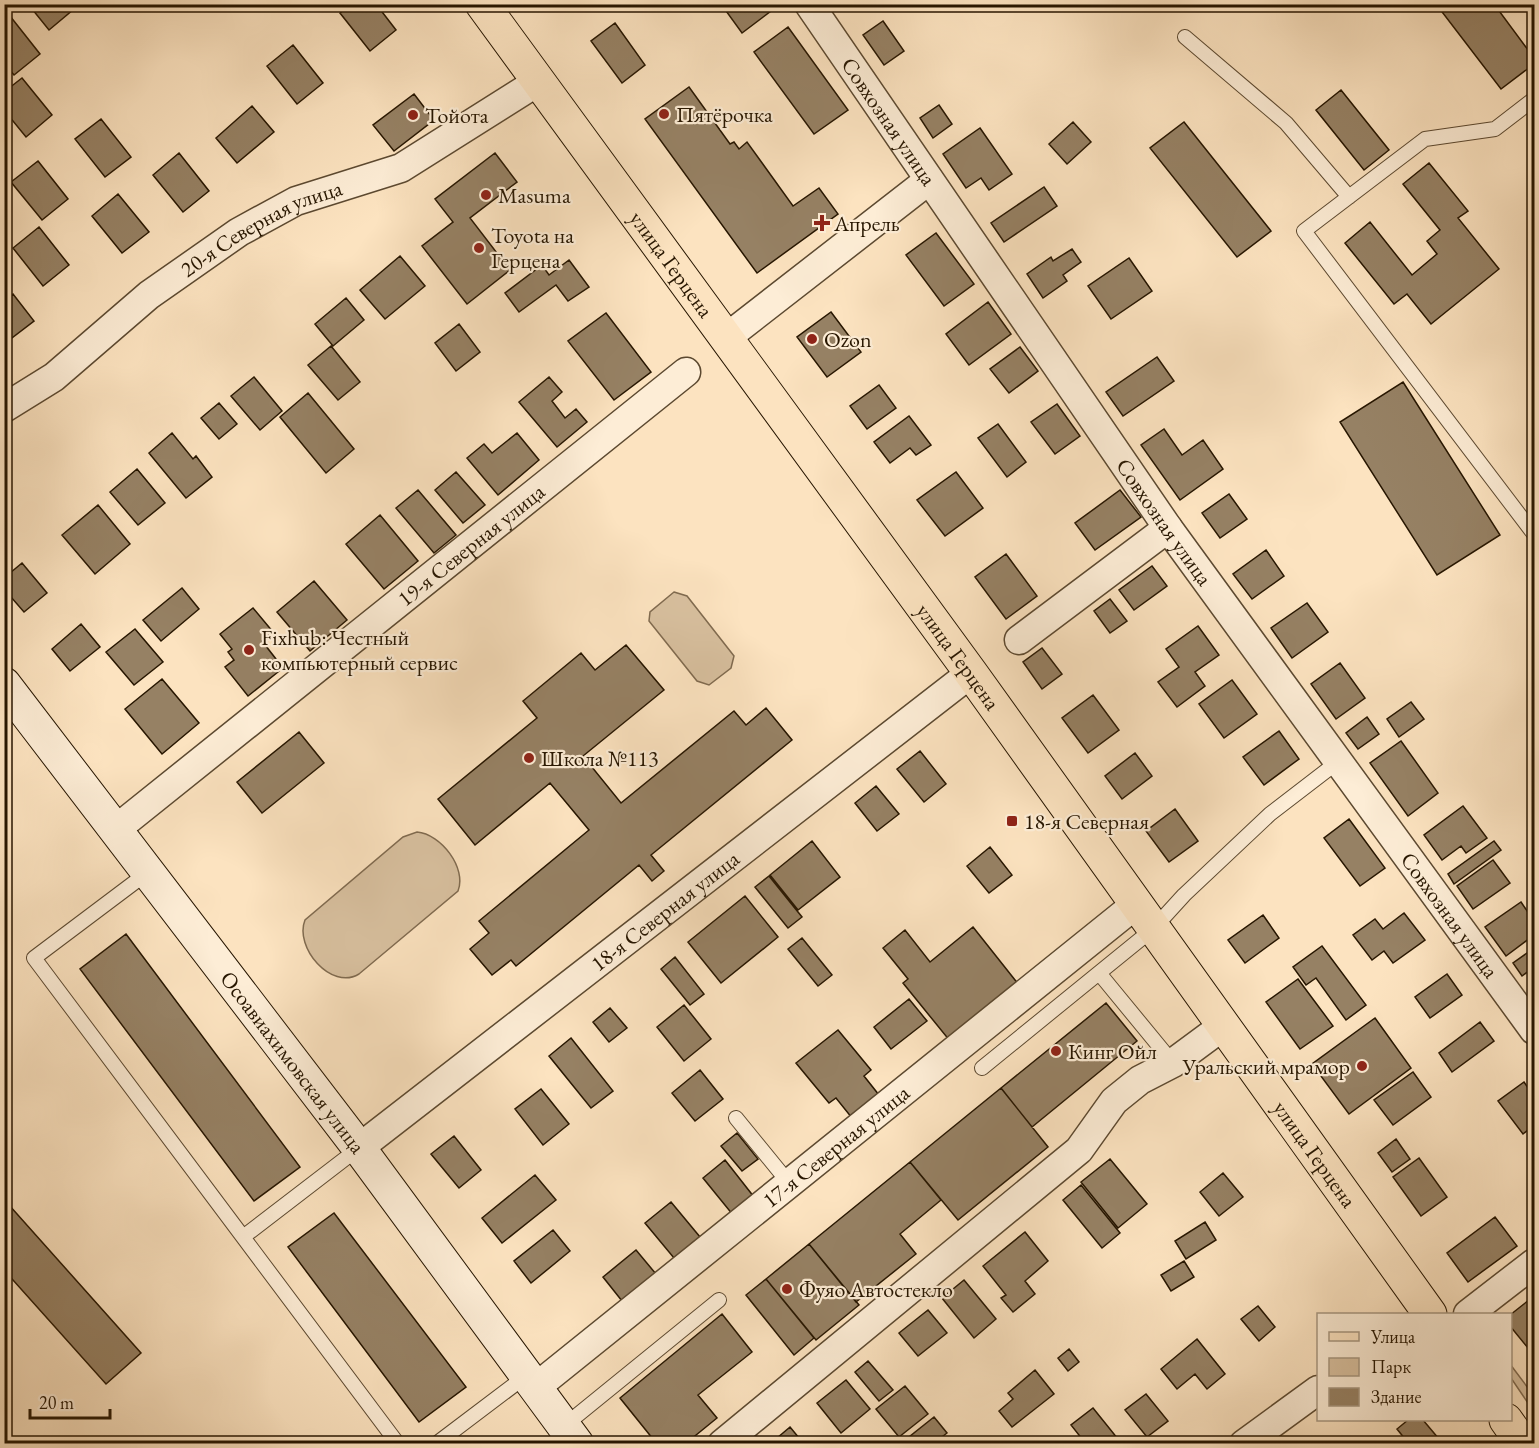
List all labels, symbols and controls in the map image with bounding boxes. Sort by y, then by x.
street label: Совхозная улица [835,51,944,191]
place label: Пятёрочка [676,100,773,129]
place label: Тойота [425,101,489,130]
marker: Пятёрочка [657,107,671,121]
marker: Тойота [406,108,420,122]
street label: 20-я Северная улица [174,173,346,283]
place label: Masuma [498,181,571,210]
marker: Masuma [479,188,493,202]
street label: улица Герцена [623,205,721,323]
place label: Апрель [833,209,900,238]
marker: Апрель [815,216,829,230]
place label: Toyota на Герцена [491,221,574,275]
marker: Toyota на Герцена [472,241,486,255]
place label: Ozon [824,325,872,354]
marker: Ozon [805,332,819,346]
street label: Совхозная улица [1110,452,1220,591]
street label: 19-я Северная улица [391,477,551,613]
street label: улица Герцена [910,597,1007,716]
place label: Fixhub: Честный компьютерный сервис [261,623,458,677]
marker: Fixhub: Честный компьютерный сервис [242,643,256,657]
place label: Школа №113 [541,744,659,773]
marker: Школа №113 [522,751,536,765]
place label: 18-я Северная [1024,807,1149,836]
marker: 18-я Северная [1005,814,1019,828]
street label: 18-я Северная улица [584,844,745,978]
street label: Совхозная улица [1394,846,1506,984]
street label: Осоавиахимовская улица [214,965,373,1159]
place label: Кинг Ойл [1068,1037,1157,1066]
marker: Кинг Ойл [1049,1044,1063,1058]
place label: Уральский мрамор [1181,1052,1350,1081]
marker: Уральский мрамор [1355,1059,1369,1073]
street label: 17-я Северная улица [756,1078,915,1214]
street label: улица Герцена [1267,1094,1364,1213]
place label: Фуяо Автостекло [799,1275,953,1304]
marker: Фуяо Автостекло [780,1282,794,1296]
legend [1317,1313,1512,1421]
text: Улица [1370,1325,1416,1348]
text: Парк [1371,1355,1411,1378]
scale bar [30,1382,110,1420]
text: Здание [1371,1385,1421,1408]
text: 20 m [39,1391,74,1414]

